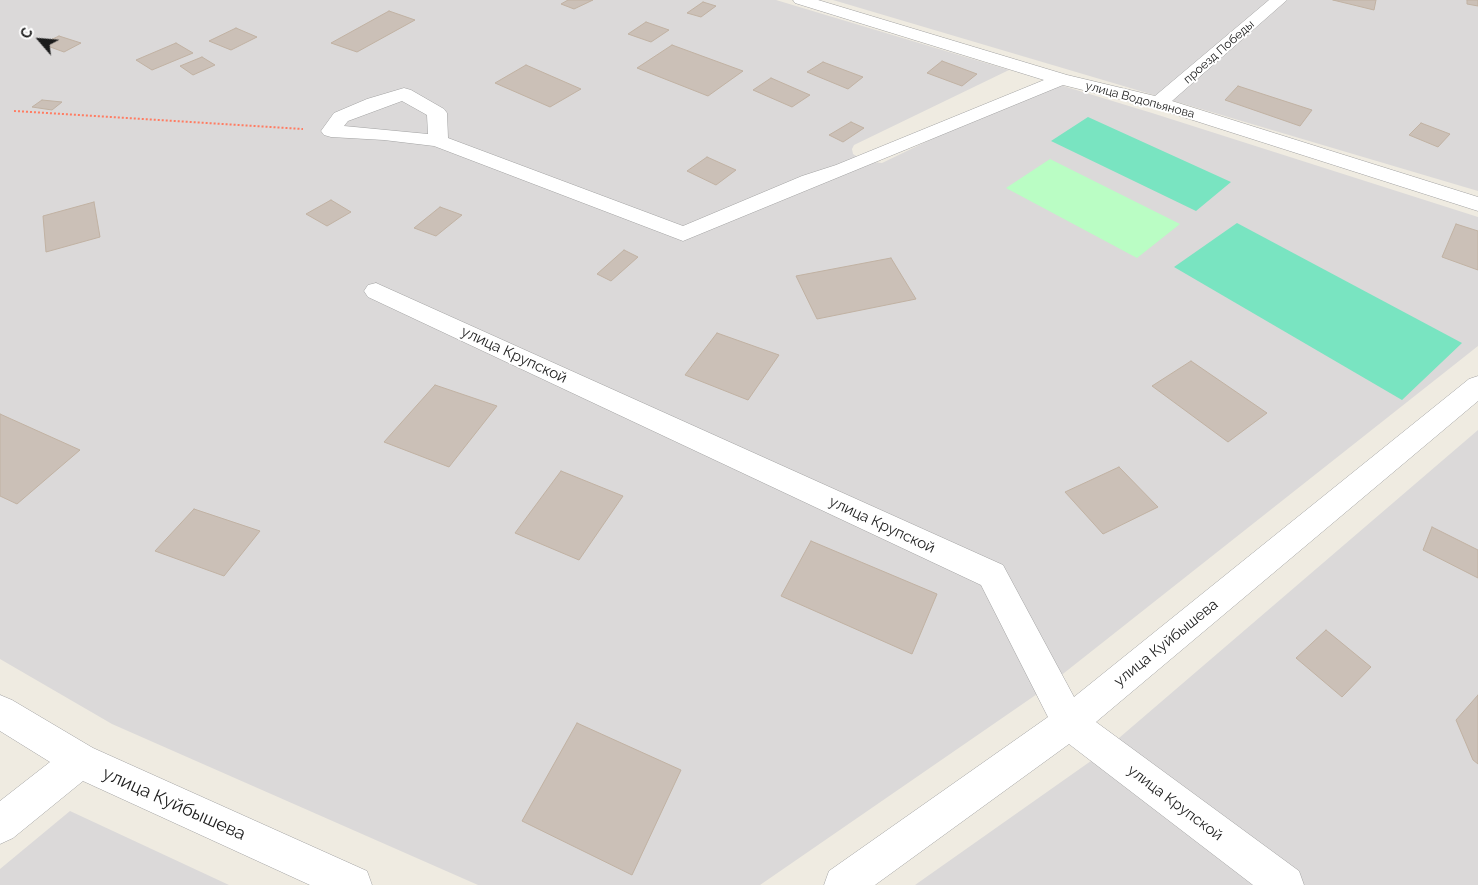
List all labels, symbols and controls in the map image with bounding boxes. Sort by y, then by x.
north arrow [15,15,65,65]
street label: проезд Победы [1181,17,1257,87]
text: С [17,25,36,41]
street label: улица Водопьянова [1084,79,1196,121]
street label: улица Крупской [458,323,570,387]
street label: улица Крупской [826,493,938,557]
street label: улица Куйбышева [1110,596,1222,690]
street label: улица Крупской [1124,761,1226,845]
street label: улица Куйбышева [99,763,249,845]

